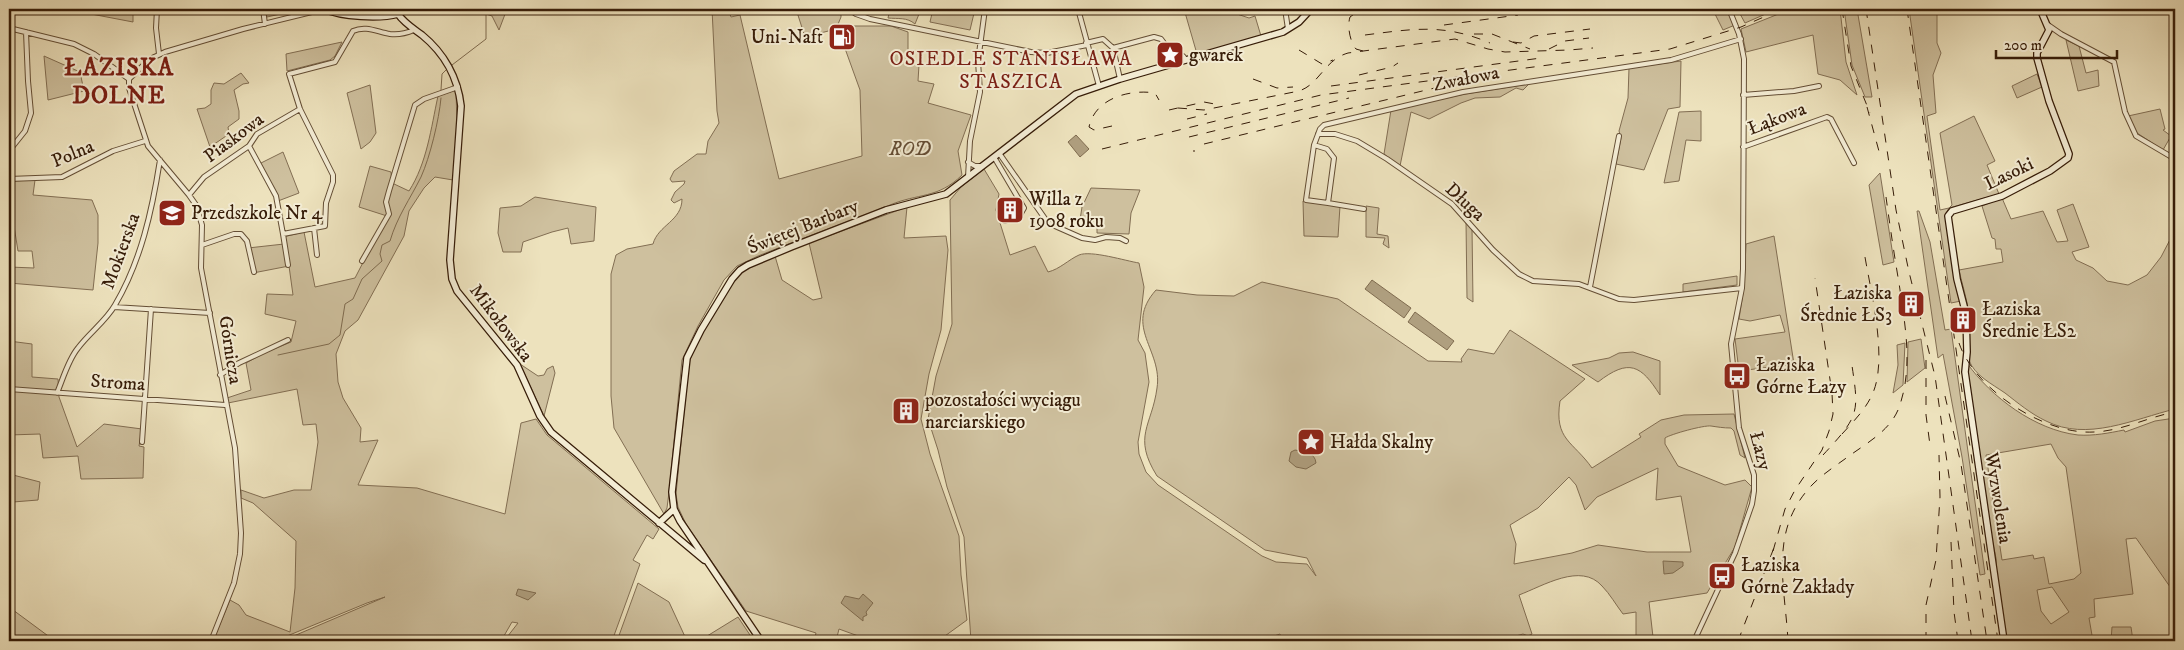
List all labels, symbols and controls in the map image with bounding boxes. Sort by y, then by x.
fuel station icon: Uni-Naft [827,22,857,52]
place label: Uni-Naft [751,26,823,49]
scale bar [1996,28,2118,60]
text: 200 m [2004,36,2042,55]
place icon: gwarek [1155,40,1185,70]
place label: gwarek [1189,44,1244,67]
district label: OSIEDLE STANISŁAWA STASZICA [890,47,1132,95]
district label: ŁAZISKA DOLNE [64,53,174,111]
street label: Zwałowa [1431,61,1501,97]
street label: Łąkowa [1745,97,1809,141]
street label: Piaskowa [200,108,268,168]
street label: Polna [48,135,98,173]
park label: ROD [888,138,931,161]
street label: Lasoki [1981,152,2037,196]
street label: Długa [1440,178,1490,226]
place label: Willa z 1908 roku [1028,188,1104,233]
street label: Świętej Barbary [743,192,863,260]
building icon: Willa z 1908 roku [995,195,1025,225]
school or university icon: Przedszkole Nr 4 [157,198,187,228]
place label: Przedszkole Nr 4 [191,202,323,225]
street label: Mokierska [97,210,145,292]
street label: Mikołowska [464,280,538,366]
place label: Łaziska Średnie ŁS3 [1800,282,1892,327]
building icon: Łaziska Średnie ŁS3 [1896,289,1926,319]
place label: Łaziska Średnie ŁS2 [1982,298,2077,343]
building icon: Łaziska Średnie ŁS2 [1948,305,1978,335]
street label: Górnicza [213,314,247,386]
place label: Łaziska Górne Łazy [1756,354,1847,399]
bus stop icon: Łaziska Górne Łazy [1722,361,1752,391]
street label: Stroma [90,370,146,396]
place label: pozostałości wyciągu narciarskiego [924,389,1081,434]
building icon: pozostałości wyciągu narciarskiego [891,396,921,426]
place icon: Hałda Skalny [1296,427,1326,457]
street label: Łazy [1744,429,1776,474]
place label: Hałda Skalny [1330,431,1434,454]
street label: Wyzwolenia [1979,450,2017,545]
place label: Łaziska Górne Zakłady [1741,554,1855,599]
bus stop icon: Łaziska Górne Zakłady [1707,561,1737,591]

